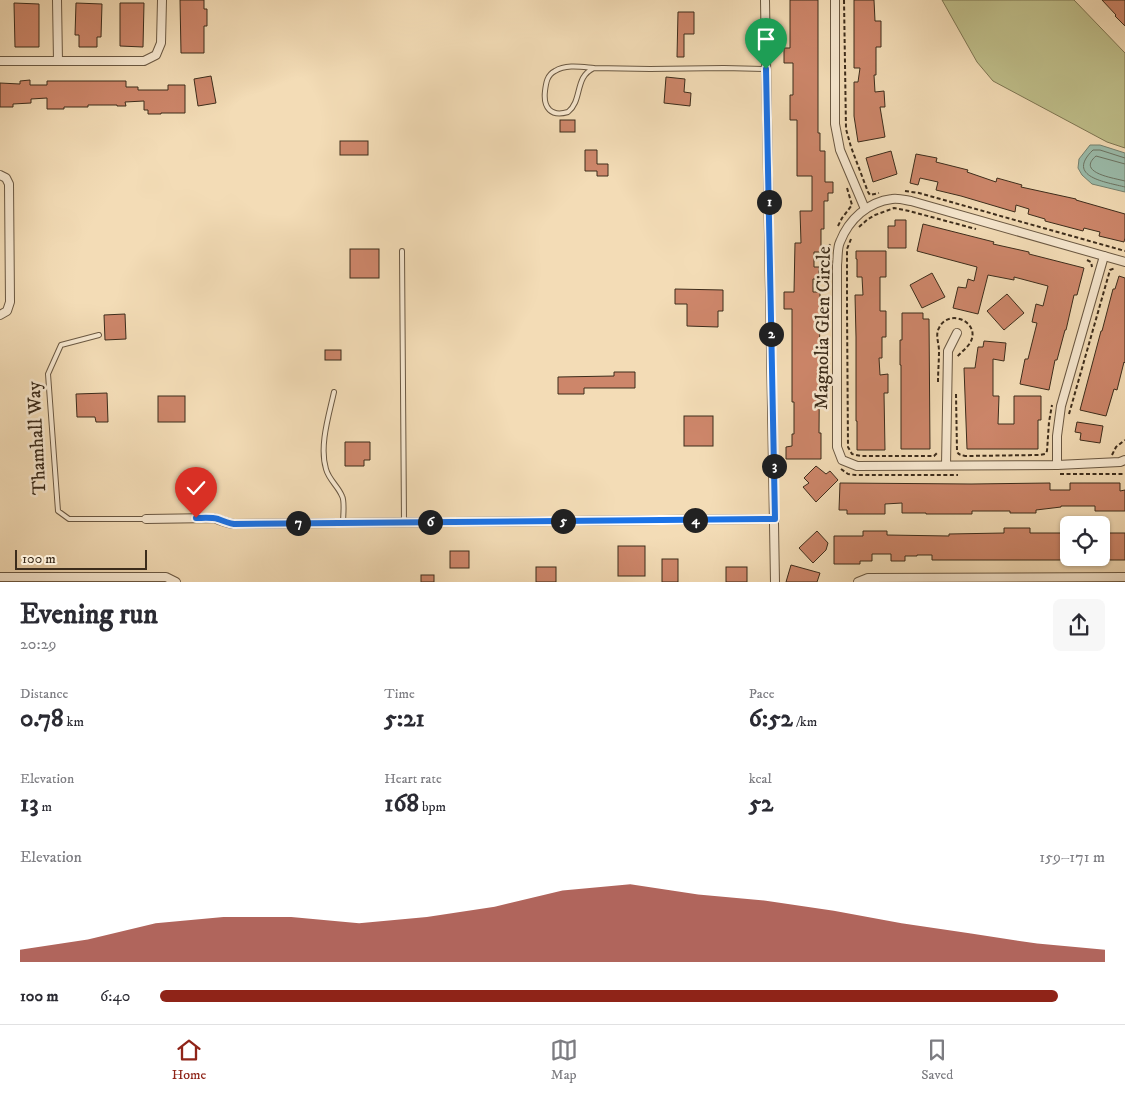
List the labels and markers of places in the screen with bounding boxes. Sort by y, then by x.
pin [745,18,787,69]
pin: 1 [756,190,782,214]
pin: 2 [758,322,784,346]
pin: 3 [762,454,786,478]
pin [175,467,217,518]
pin: 5 [550,508,576,534]
pin: 4 [682,508,708,532]
pin: 7 [286,510,310,536]
pin: 6 [418,510,442,534]

